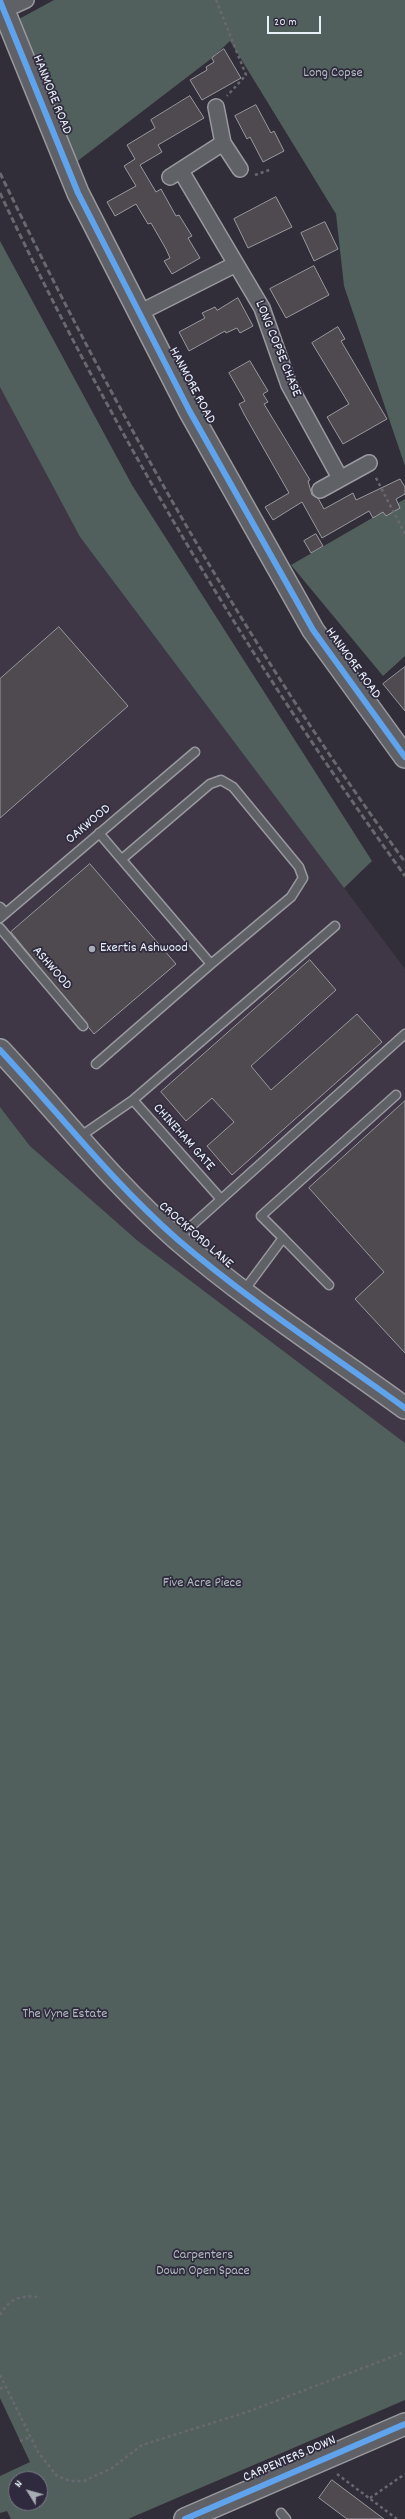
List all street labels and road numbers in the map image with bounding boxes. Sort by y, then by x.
street label: HANMORE ROAD [27,53,75,137]
street label: LONG COPSE CHASE [250,298,304,400]
street label: HANMORE ROAD [164,345,218,427]
street label: HANMORE ROAD [320,625,384,703]
street label: OAKWOOD [63,801,115,849]
street label: ASHWOOD [27,944,75,994]
street label: CHINEHAM GATE [148,1101,218,1175]
street label: CROCKFORD LANE [154,1199,236,1273]
street label: CARPENTERS DOWN [241,2433,339,2487]

